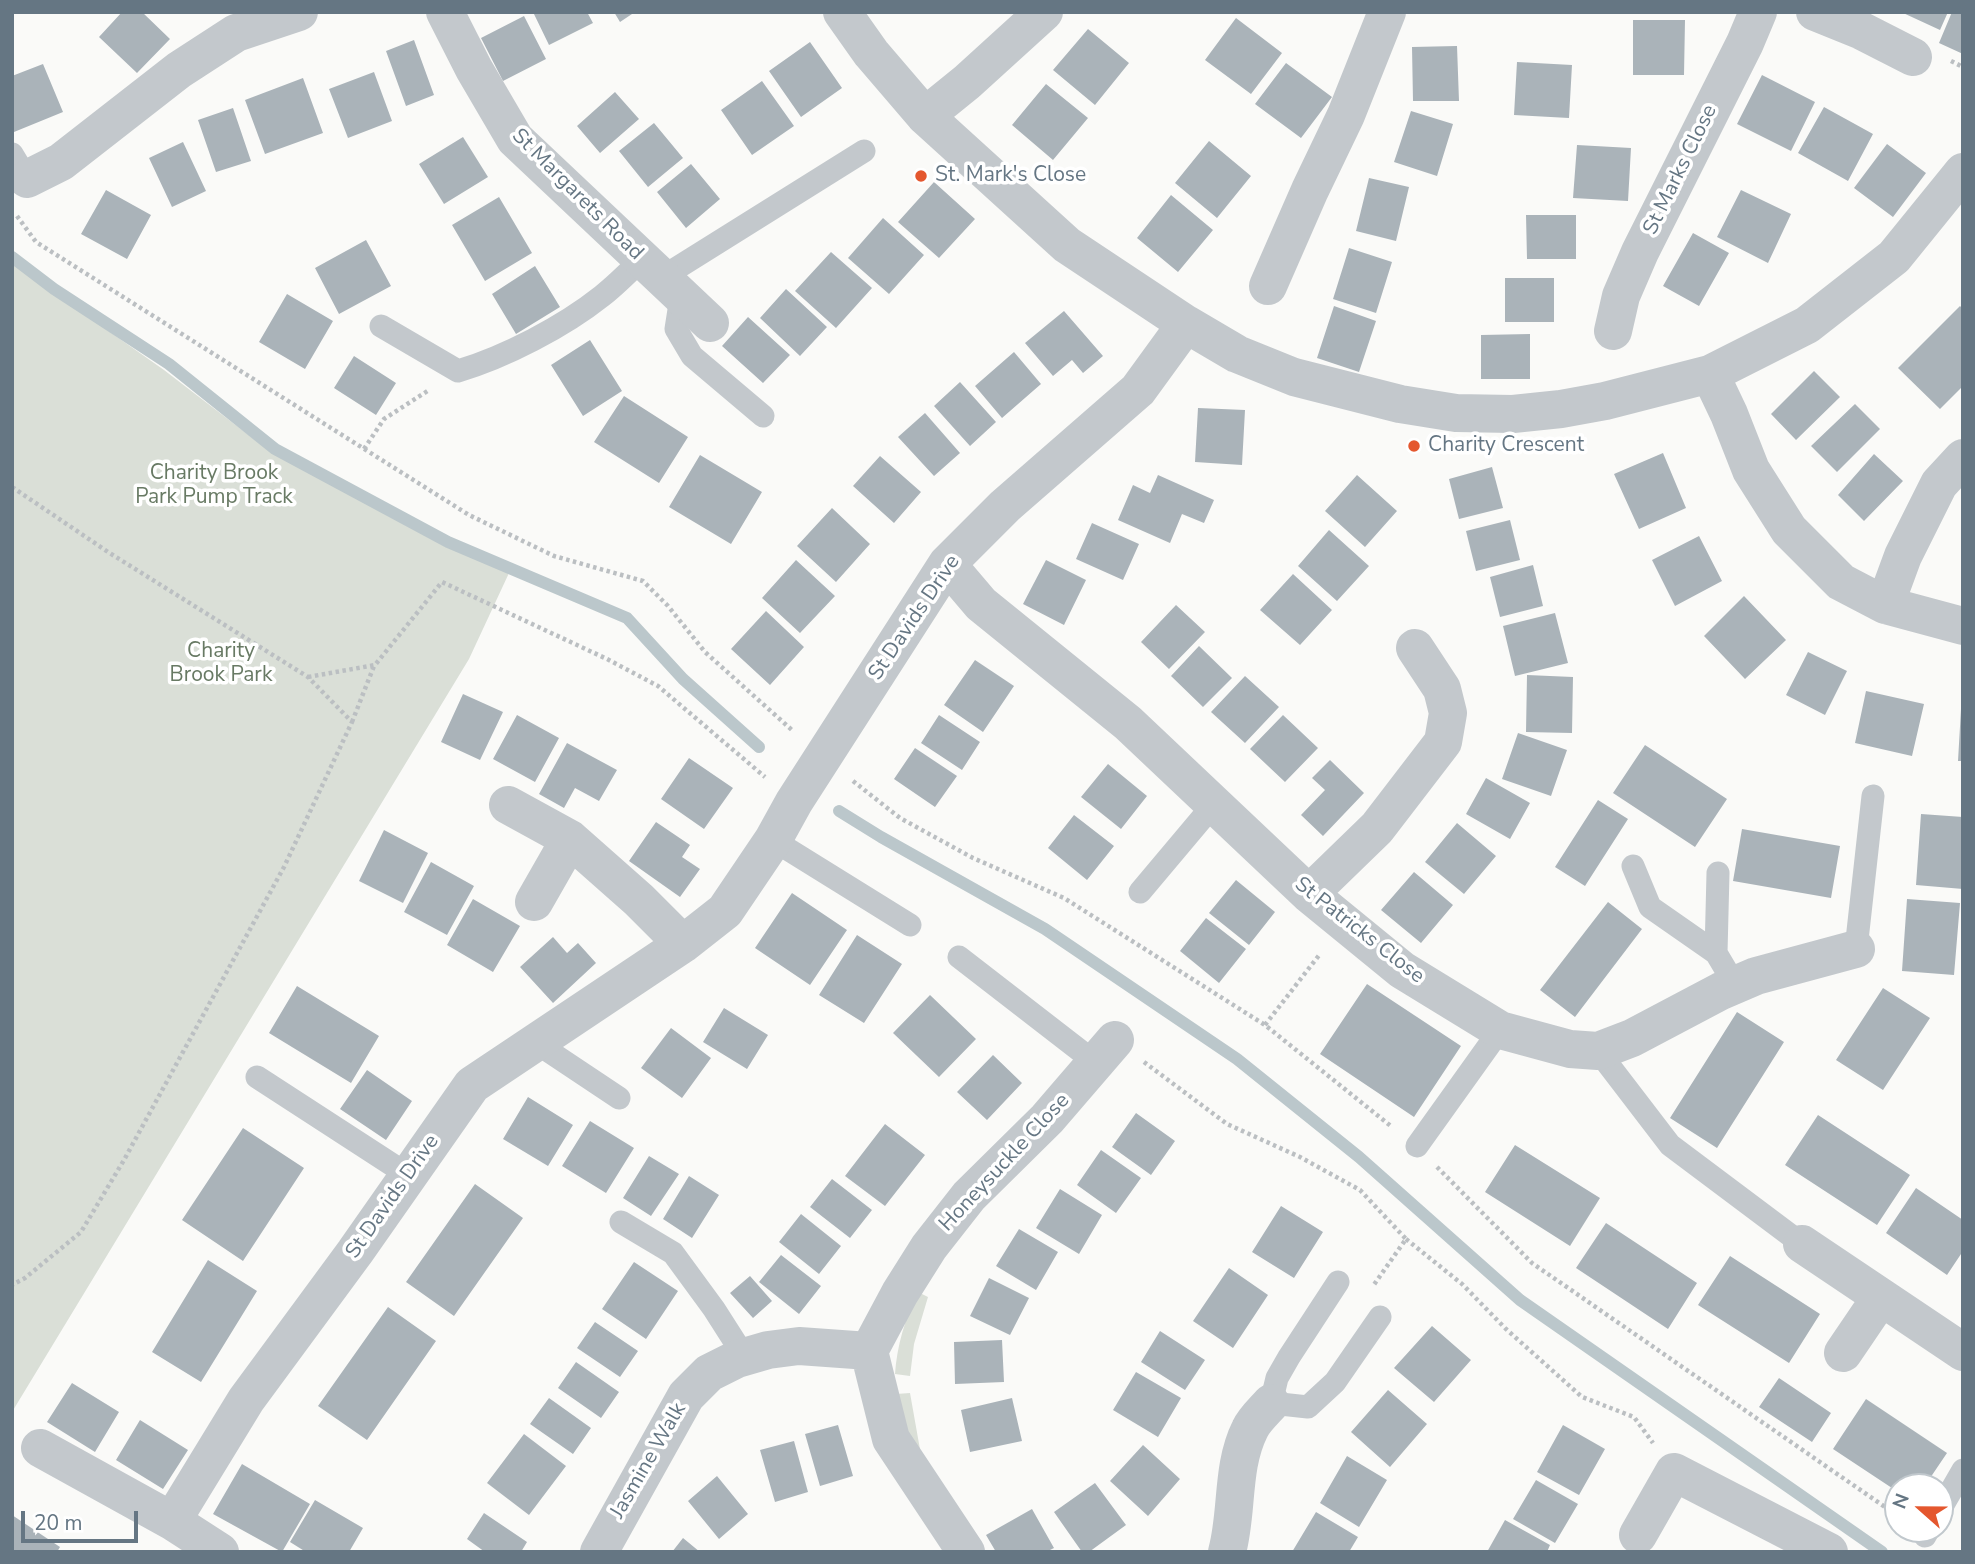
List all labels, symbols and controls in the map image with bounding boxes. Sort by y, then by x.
street label: St Marks Close [1639,101,1723,239]
street label: St Margarets Road [506,124,648,266]
place label: St. Mark's Close [935,163,1086,189]
marker: St. Mark's Close [913,168,929,184]
place label: Charity Crescent [1428,433,1584,459]
marker: Charity Crescent [1406,438,1422,454]
park label: Charity Brook Park Pump Track [135,461,293,511]
street label: St Davids Drive [864,551,966,685]
park label: Charity Brook Park [170,639,272,689]
street label: St Patricks Close [1289,872,1429,990]
street label: Honeysuckle Close [935,1089,1075,1237]
street label: St Davids Drive [341,1130,445,1264]
street label: Jasmine Walk [606,1399,692,1523]
north arrow [1884,1473,1954,1543]
text: N [1887,1490,1916,1512]
scale bar [24,1498,142,1542]
text: 20 m [34,1509,83,1537]

